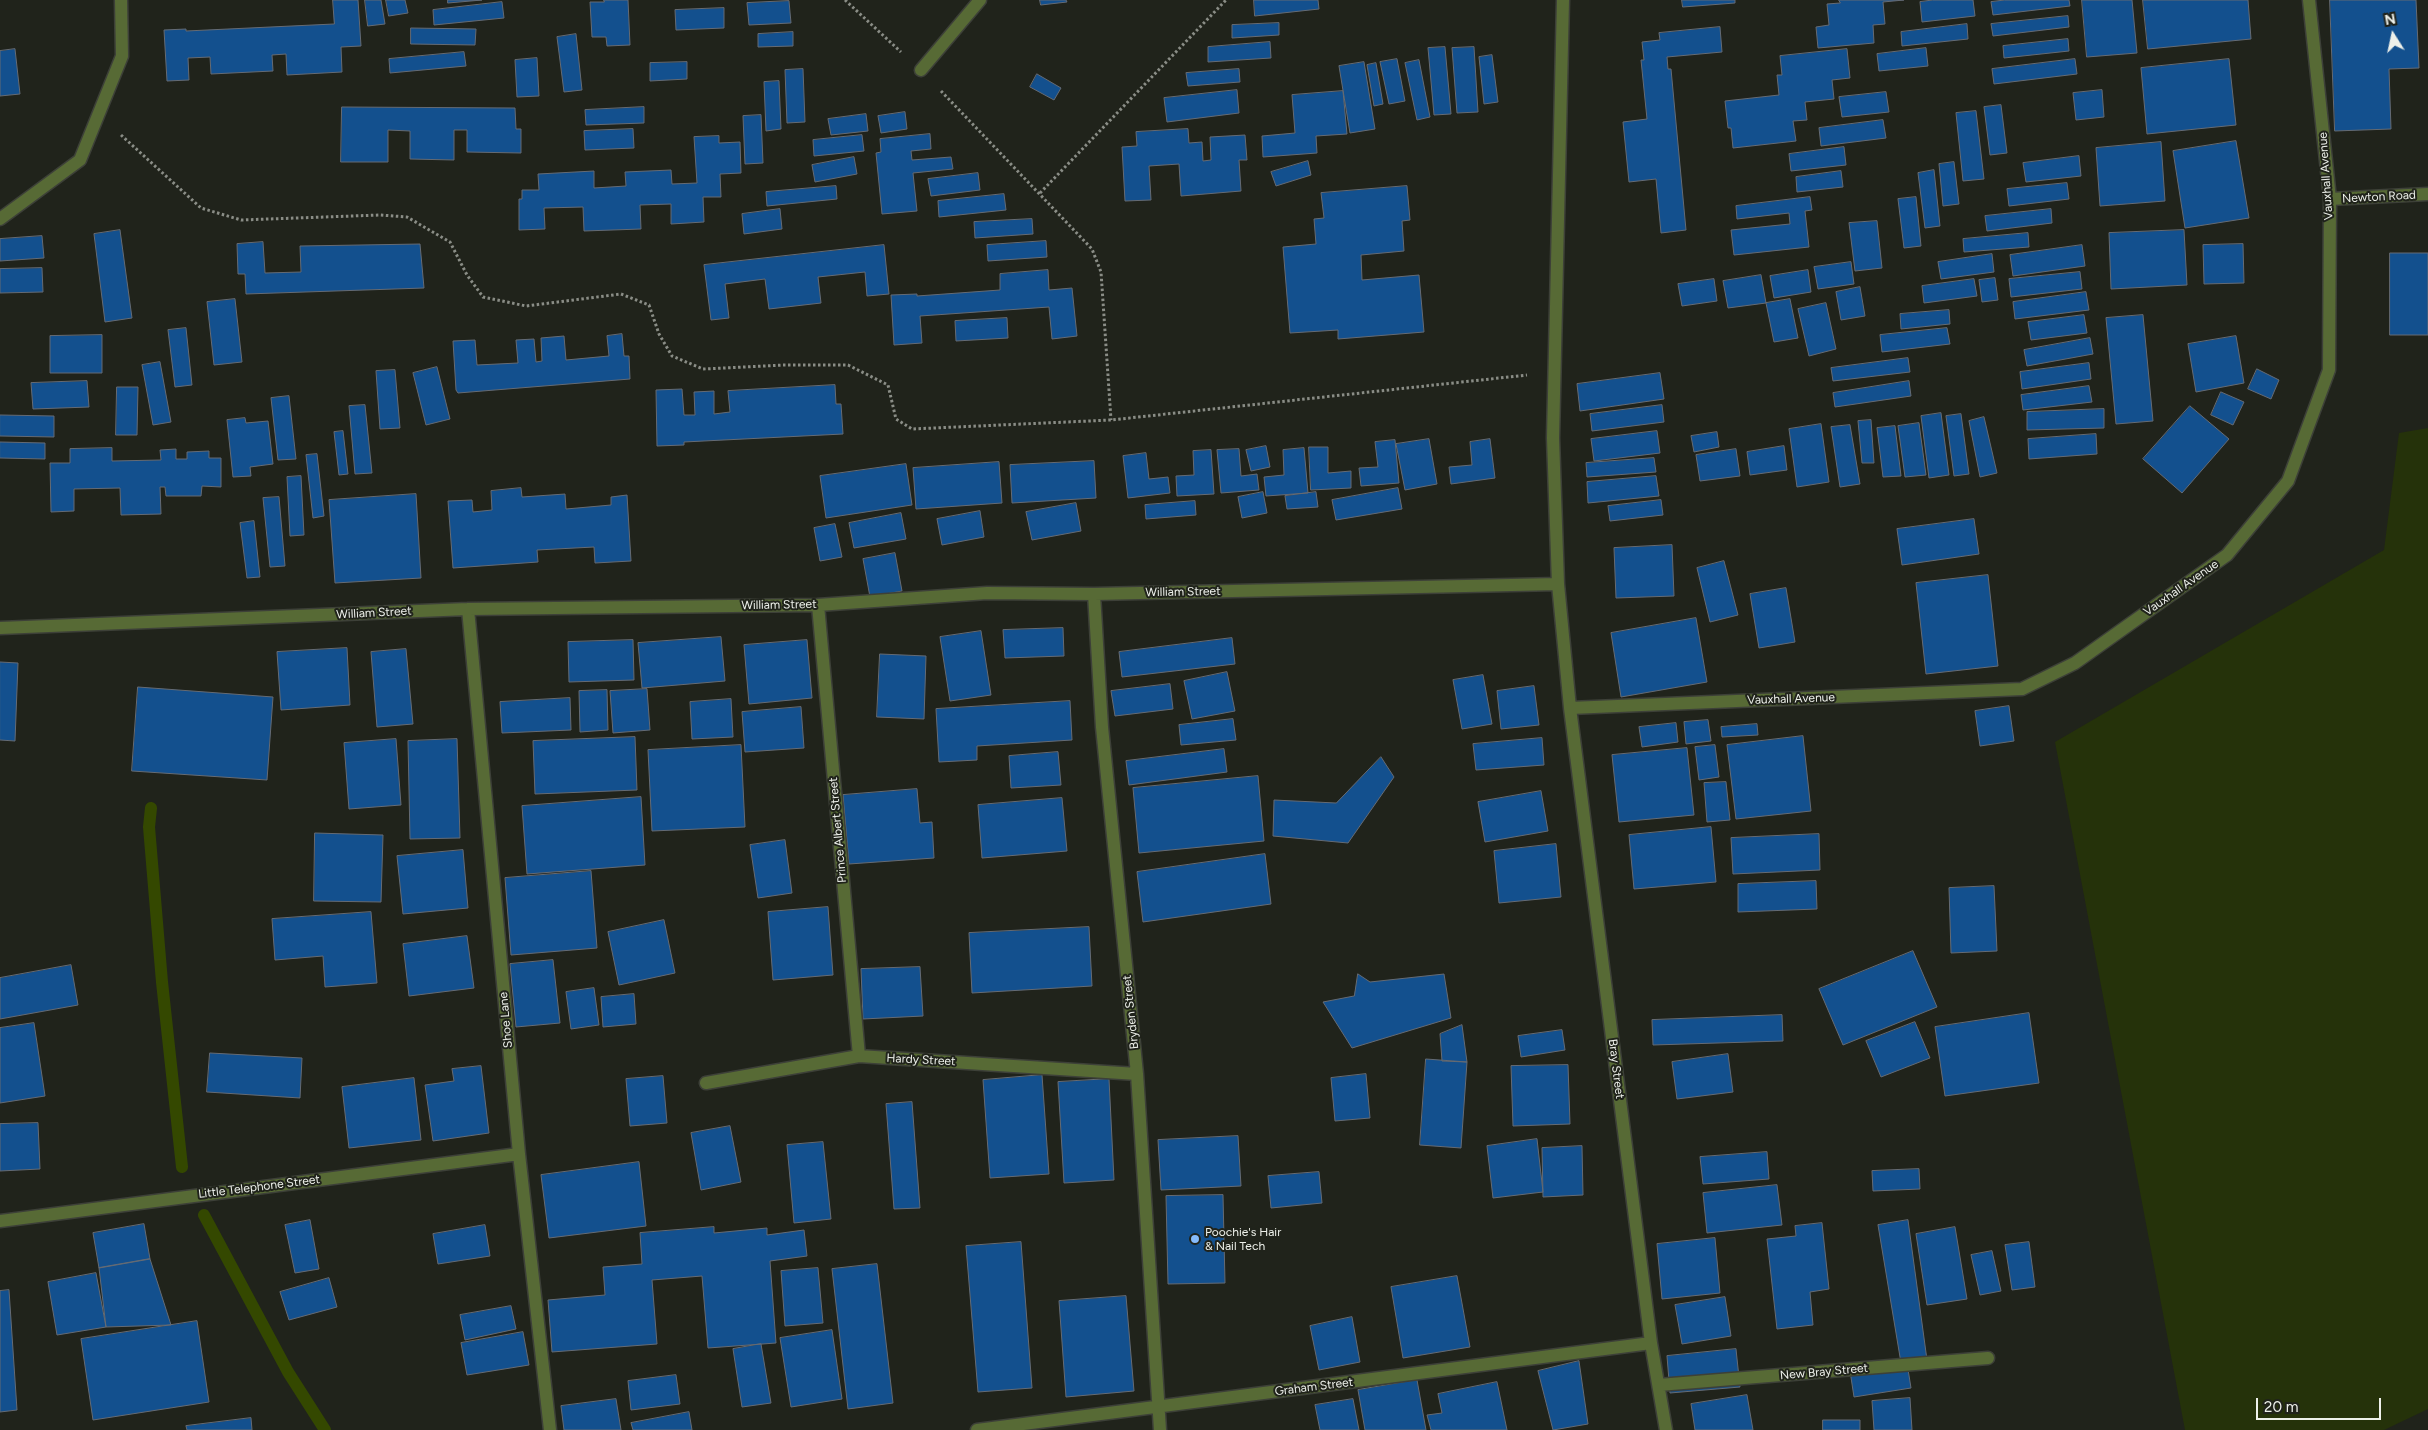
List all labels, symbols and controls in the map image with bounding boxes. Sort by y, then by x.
north arrow [2368,10,2418,60]
text: N [2383,10,2397,29]
street label: Vauxhall Avenue [2316,132,2336,220]
street label: Newton Road [2342,188,2416,206]
street label: Vauxhall Avenue [2141,557,2221,619]
street label: William Street [1145,584,1221,600]
street label: William Street [741,597,817,613]
street label: William Street [336,604,412,622]
street label: Vauxhall Avenue [1747,690,1835,708]
street label: Prince Albert Street [826,777,850,883]
street label: Bryden Street [1120,974,1142,1050]
street label: Shoe Lane [496,991,516,1049]
street label: Bray Street [1605,1038,1627,1100]
street label: Hardy Street [886,1051,956,1069]
street label: Little Telephone Street [197,1172,321,1202]
place label: Poochie's Hair & Nail Tech [1205,1225,1281,1253]
marker: Poochie's Hair & Nail Tech [1189,1233,1201,1245]
street label: New Bray Street [1779,1361,1869,1383]
street label: Graham Street [1274,1375,1354,1399]
scale bar [2258,1388,2383,1420]
text: 20 m [2264,1398,2298,1416]

